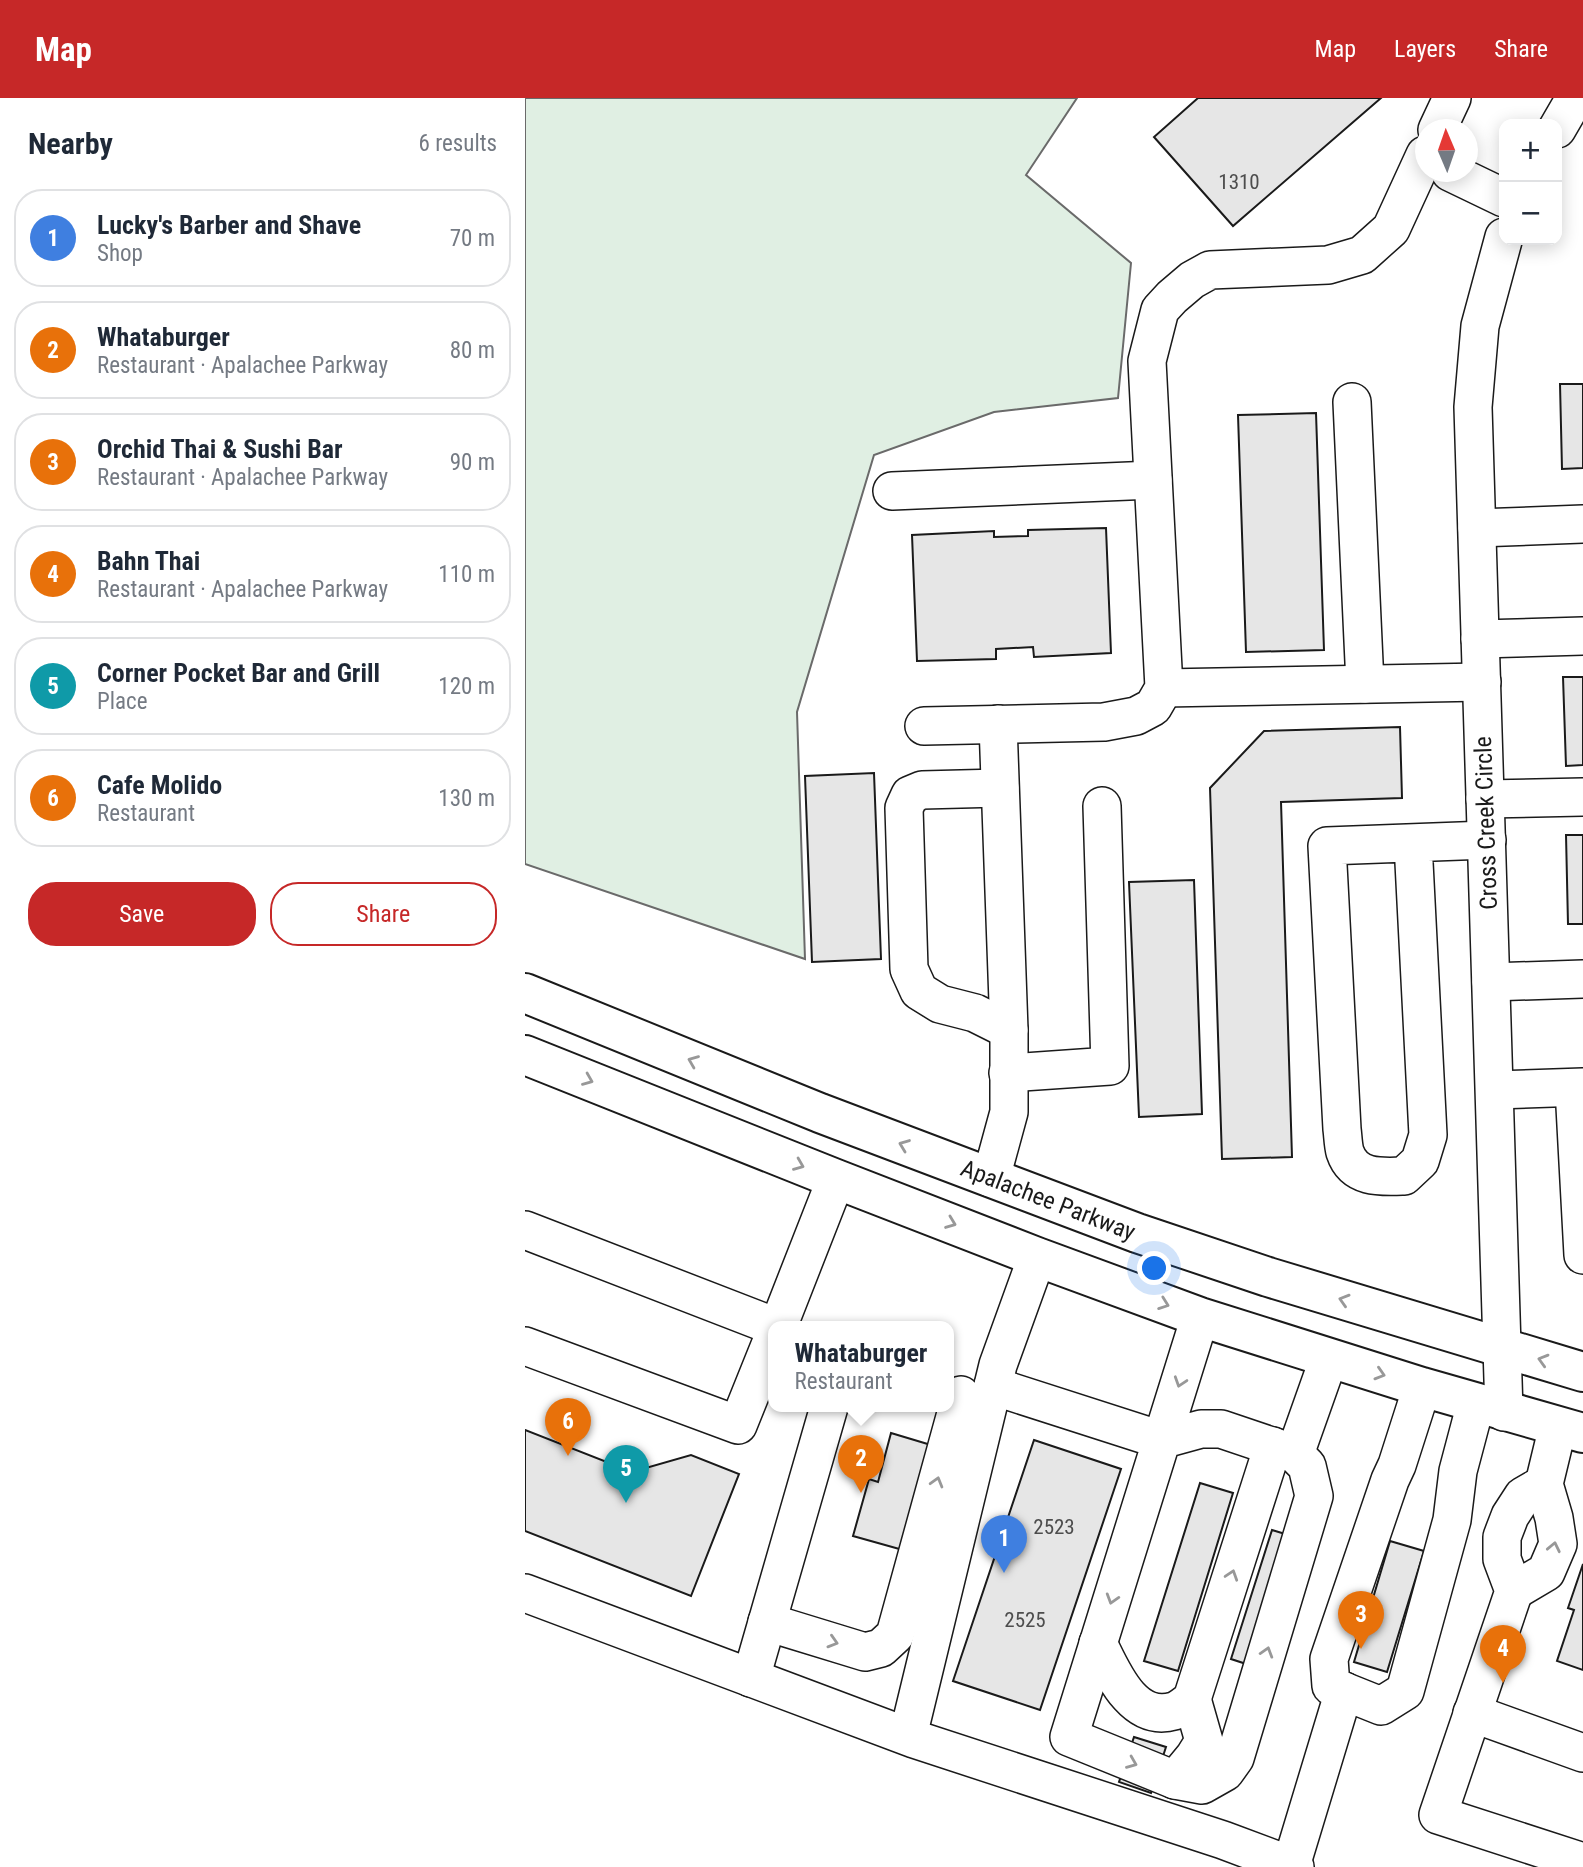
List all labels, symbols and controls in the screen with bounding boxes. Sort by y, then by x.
text: Map [35,30,92,69]
text: Map [1315,35,1356,63]
text: Layers [1394,35,1456,63]
text: Share [1494,35,1548,63]
north arrow [1415,119,1478,182]
map controls [1499,119,1562,245]
button: + [1499,119,1562,182]
text: Nearby [28,126,113,161]
text: 6 results [419,130,497,157]
house number: 1310 [1218,170,1260,194]
button: − [1499,182,1562,245]
text: Lucky's Barber and Shave [97,210,361,240]
text: 1 [47,225,59,252]
text: 70 m [450,225,495,252]
text: Shop [97,240,143,267]
text: Whataburger [97,322,230,352]
text: 2 [47,337,59,364]
text: 80 m [450,337,495,364]
text: Restaurant · Apalachee Parkway [97,352,388,379]
text: Orchid Thai & Sushi Bar [97,434,343,464]
text: 3 [47,449,59,476]
text: 90 m [450,449,495,476]
text: Restaurant · Apalachee Parkway [97,464,388,491]
text: Bahn Thai [97,546,200,576]
text: 4 [47,561,59,588]
text: 110 m [438,561,495,588]
text: Restaurant · Apalachee Parkway [97,576,388,603]
text: Corner Pocket Bar and Grill [97,658,380,688]
text: 5 [47,673,59,700]
text: 120 m [438,673,495,700]
text: Place [97,688,147,715]
street label: Cross Creek Circle [1469,736,1503,910]
text: Cafe Molido [97,770,222,800]
text: 6 [47,785,59,812]
text: 130 m [438,785,495,812]
text: Restaurant [97,800,195,827]
button: Save [28,882,256,946]
button: Share [270,882,497,946]
one-way arrow [688,1055,700,1069]
one-way arrow [581,1072,594,1086]
one-way arrow [899,1140,911,1154]
street label: Apalachee Parkway [957,1154,1139,1246]
one-way arrow [793,1156,805,1170]
one-way arrow [944,1215,956,1229]
your location [1137,1251,1171,1285]
one-way arrow [1338,1294,1350,1309]
one-way arrow [1157,1295,1169,1309]
popup [768,1321,954,1412]
text: Whataburger [795,1338,927,1368]
one-way arrow [1537,1354,1549,1369]
one-way arrow [1374,1366,1386,1381]
text: Restaurant [795,1368,892,1395]
one-way arrow [1173,1376,1188,1388]
pin: 6 [545,1398,591,1456]
pin: 2 [838,1435,884,1493]
pin: 5 [603,1445,649,1503]
one-way arrow [929,1476,943,1488]
pin: 1 [981,1515,1027,1573]
house number: 2523 [1033,1515,1075,1539]
one-way arrow [1546,1541,1561,1553]
one-way arrow [1224,1569,1238,1582]
pin: 3 [1338,1591,1384,1649]
one-way arrow [1106,1593,1120,1605]
house number: 2525 [1004,1608,1046,1632]
pin: 4 [1480,1625,1526,1683]
one-way arrow [826,1634,838,1649]
one-way arrow [1258,1647,1273,1659]
one-way arrow [1126,1754,1138,1768]

